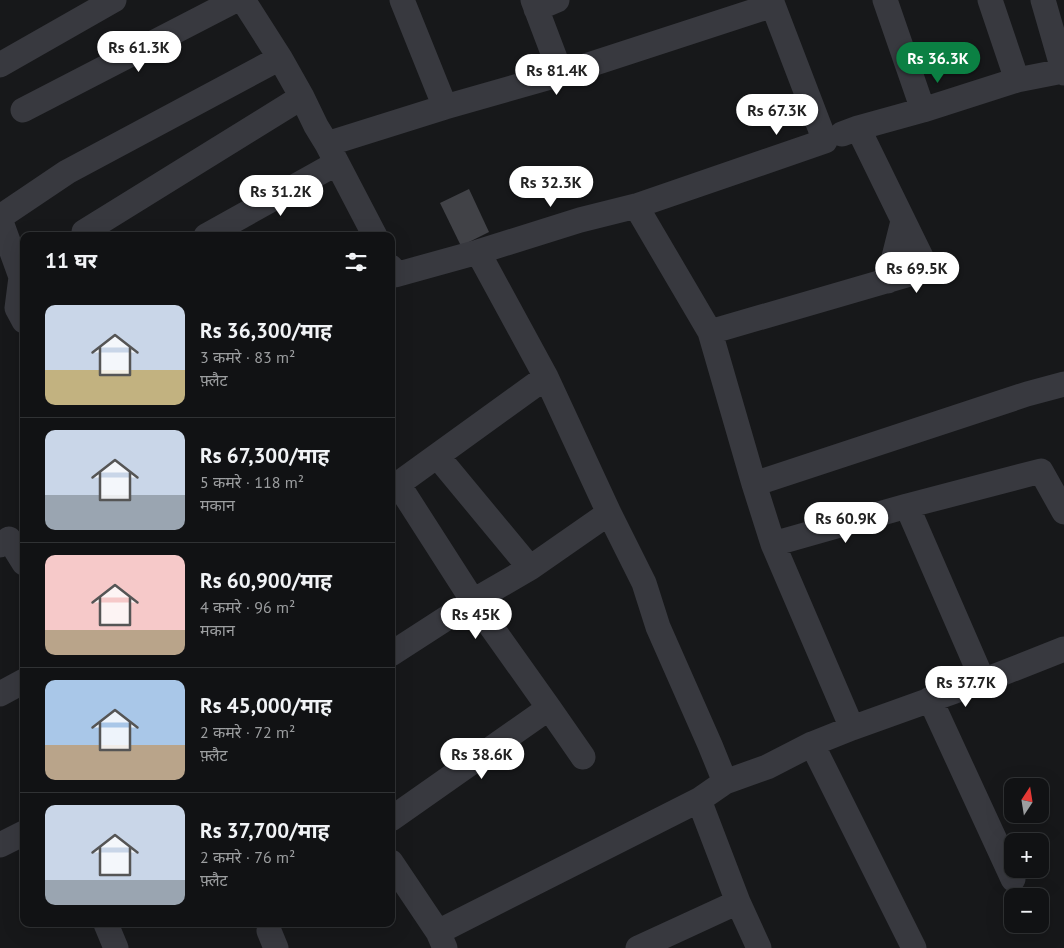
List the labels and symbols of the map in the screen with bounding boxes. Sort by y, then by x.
pin: Rs 61.3K [87,30,191,73]
pin: Rs 36.3K [886,42,990,84]
pin: Rs 81.4K [505,54,609,96]
pin: Rs 67.3K [725,94,829,136]
pin: Rs 32.3K [499,166,603,208]
pin: Rs 31.2K [229,174,333,217]
pin: Rs 69.5K [865,252,969,294]
pin: Rs 60.9K [794,502,898,544]
pin: Rs 45K [435,598,517,640]
pin: Rs 37.7K [914,666,1018,708]
pin: Rs 38.6K [430,738,534,780]
north arrow [1004,778,1049,822]

